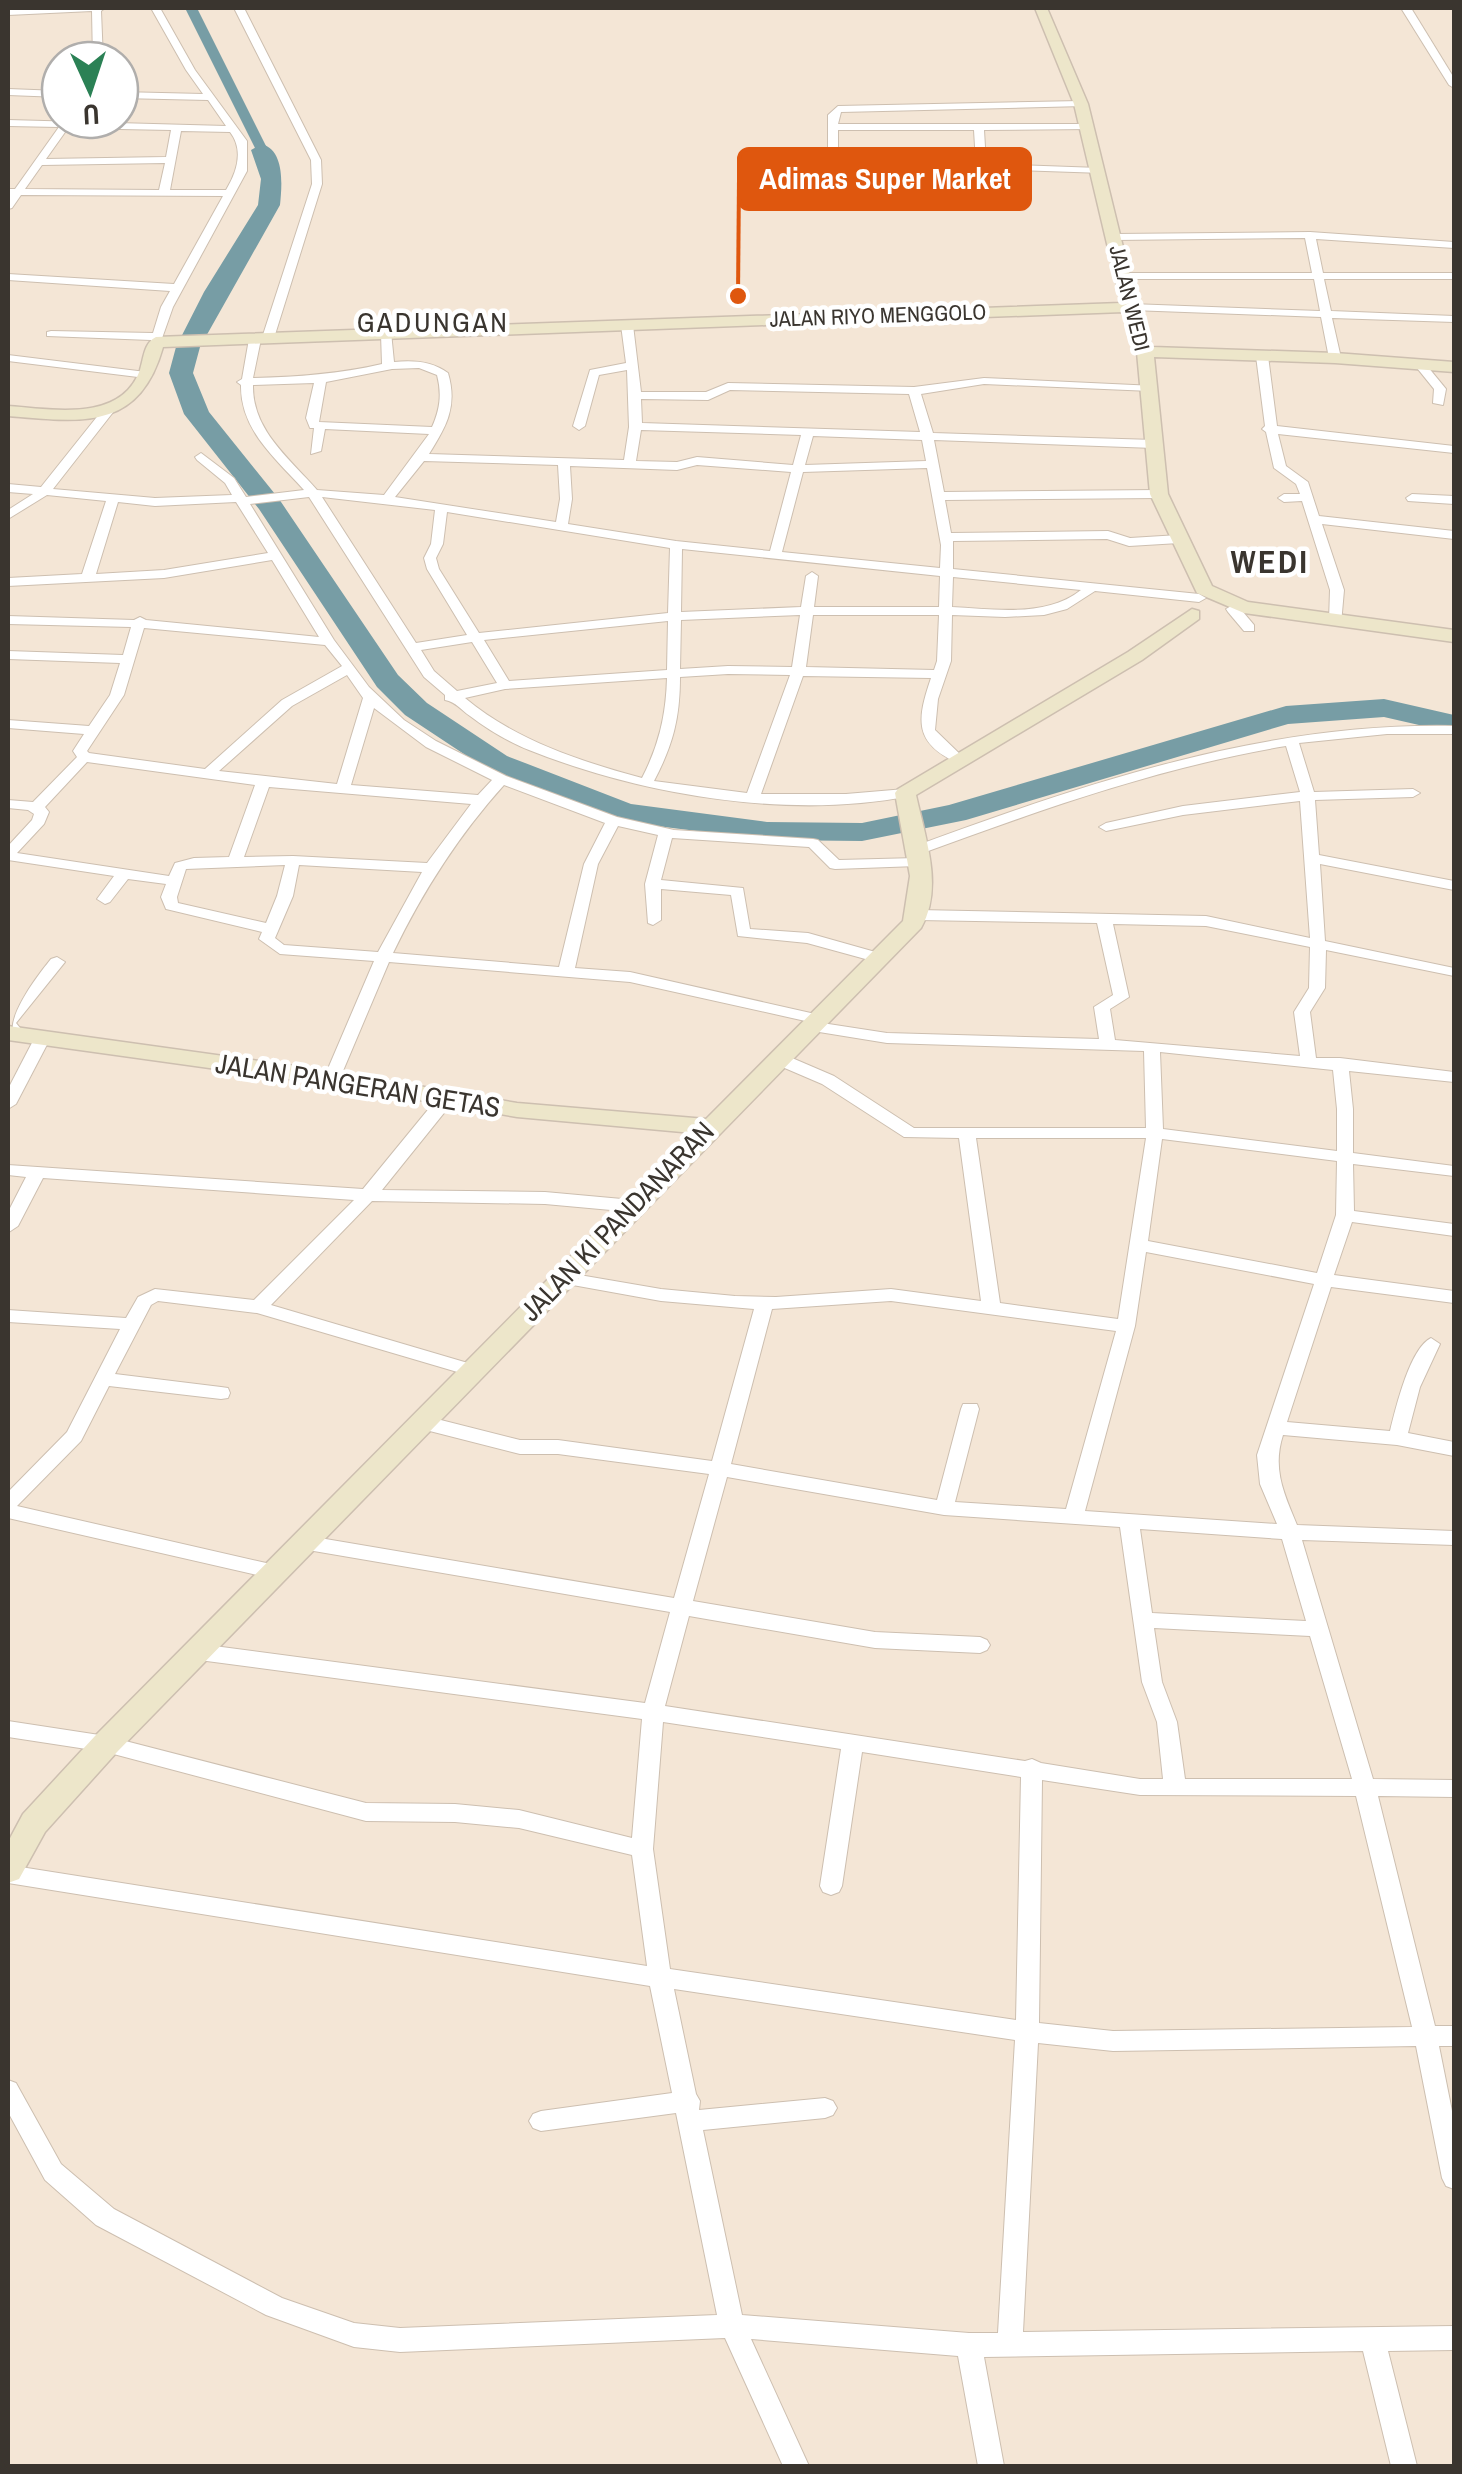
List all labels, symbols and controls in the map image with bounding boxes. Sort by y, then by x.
north arrow [40,40,140,140]
text: U [82,96,101,134]
callout: Adimas Super Market [739,149,1030,209]
text: Adimas Super Market [759,158,1011,198]
street label: JALAN WEDI [1102,242,1158,354]
street label: JALAN RIYO MENGGOLO [769,296,987,334]
district label: GADUNGAN [357,303,509,341]
district label: WEDI [1231,540,1309,583]
street label: JALAN PANGERAN GETAS [213,1044,503,1126]
street label: JALAN KI PANDANARAN [512,1113,722,1329]

